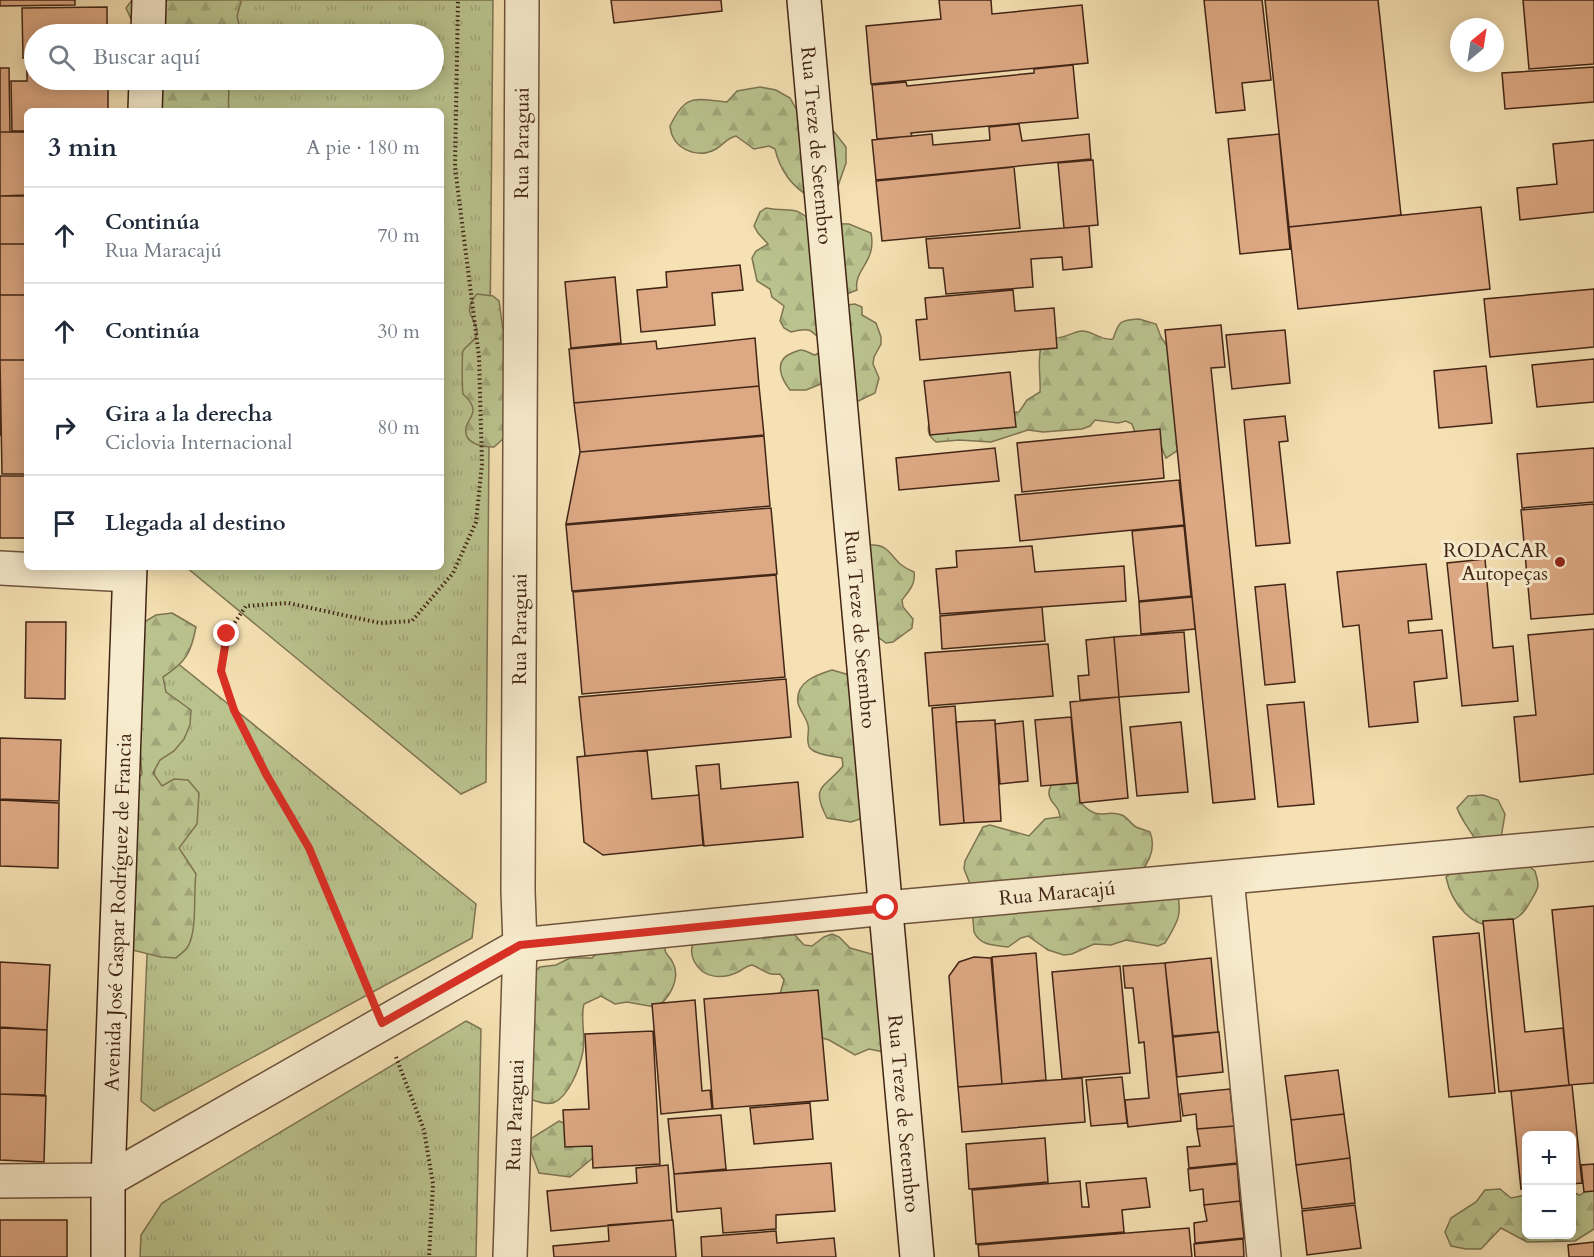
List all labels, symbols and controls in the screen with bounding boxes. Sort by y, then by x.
north arrow [1450,18,1504,72]
search box [24,24,444,90]
icon: search [45,41,78,74]
text: Buscar aquí [93,42,200,72]
street label: Rua Treze de Setembro [795,45,839,246]
street label: Rua Paraguai [508,87,535,199]
text: 3 min [48,130,117,165]
text: A pie · 180 m [306,134,420,161]
text: Continúa [105,207,200,237]
icon: ahead [48,219,81,252]
text: 70 m [377,222,420,249]
text: Rua Maracajú [105,237,222,264]
icon: ahead [48,315,81,348]
text: Continúa [105,316,200,346]
text: 30 m [377,318,420,345]
text: Gira a la derecha [105,399,273,429]
icon: right [48,411,81,444]
text: 80 m [377,414,420,441]
text: Ciclovia Internacional [105,429,292,456]
icon: arrive [48,507,81,540]
text: Llegada al destino [105,508,286,538]
street label: Rua Treze de Setembro [838,529,883,730]
place label: RODACAR Autopeças [1443,537,1548,587]
marker: RODACAR Autopeças [1553,555,1567,569]
street label: Rua Paraguai [505,573,533,685]
route end [213,620,239,646]
street label: Avenida José Gaspar Rodríguez de Francia [98,732,138,1092]
street label: Rua Maracajú [998,874,1116,911]
route start [872,894,898,920]
street label: Rua Treze de Setembro [882,1013,926,1214]
street label: Rua Paraguai [499,1058,530,1171]
map controls [1522,1131,1576,1239]
button: + [1522,1131,1576,1185]
button: − [1522,1185,1576,1239]

